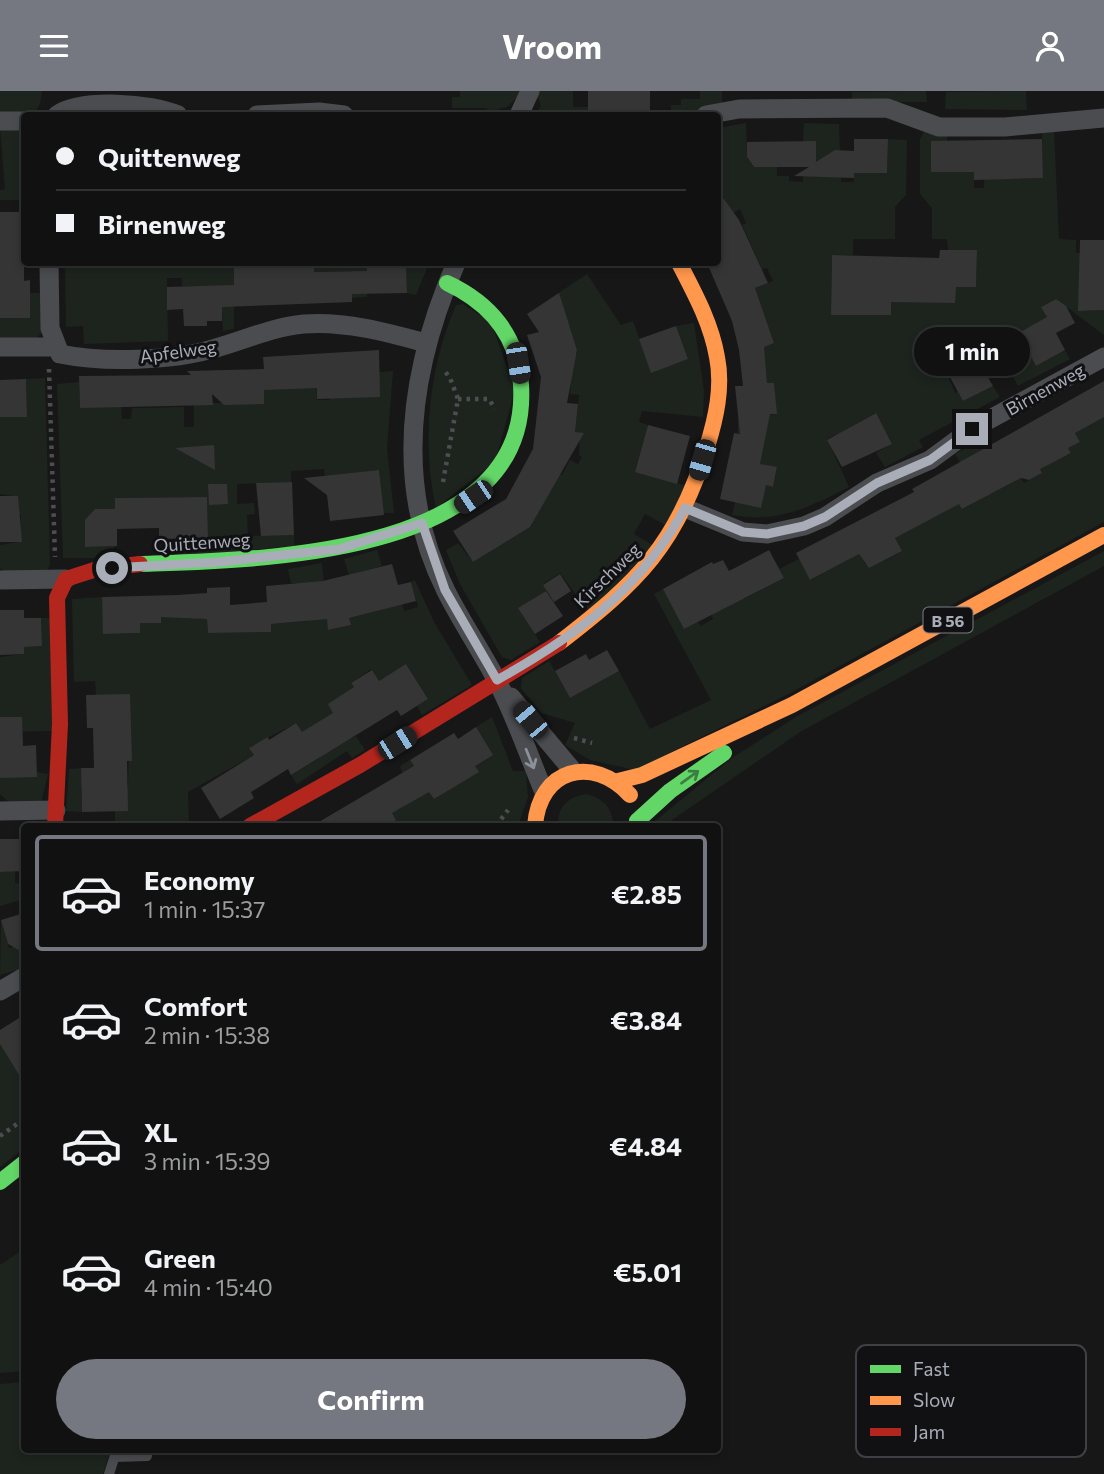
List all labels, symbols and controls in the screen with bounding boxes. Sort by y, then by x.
text: Vroom [502,26,602,66]
icon: menu [35,27,73,65]
icon: person [1031,27,1069,65]
text: Quittenweg [98,141,241,172]
text: Birnenweg [98,208,226,239]
callout: 1 min [914,327,1030,377]
street label: Apfelweg [138,335,218,367]
text: 1 min [945,337,999,365]
car [505,341,532,385]
street label: Birnenweg [1002,358,1088,420]
route end [956,413,988,445]
car [687,437,718,483]
car [450,477,497,517]
street label: Quittenweg [153,528,251,556]
street label: Kirschweg [569,538,645,612]
route start [96,552,128,584]
road number: B 56 [923,607,972,633]
car [509,697,552,743]
car [374,723,421,763]
one-way arrow [525,747,538,769]
one-way arrow [680,770,699,784]
icon: car [60,862,123,925]
text: Economy [144,864,255,895]
text: €2.85 [611,878,682,909]
text: 1 min · 15:37 [144,895,265,923]
icon: car [60,988,123,1051]
text: Comfort [144,990,247,1021]
text: €3.84 [610,1004,682,1035]
text: 2 min · 15:38 [144,1021,270,1049]
icon: car [60,1114,123,1177]
text: XL [144,1116,178,1147]
text: €4.84 [609,1130,682,1161]
text: 3 min · 15:39 [144,1147,270,1175]
icon: car [60,1240,123,1303]
text: Green [144,1242,216,1273]
text: €5.01 [613,1256,682,1287]
text: 4 min · 15:40 [144,1273,273,1301]
legend [856,1345,1086,1457]
text: Fast [913,1357,950,1380]
button: Confirm [56,1359,686,1439]
text: Slow [913,1388,955,1411]
text: Jam [913,1420,945,1443]

